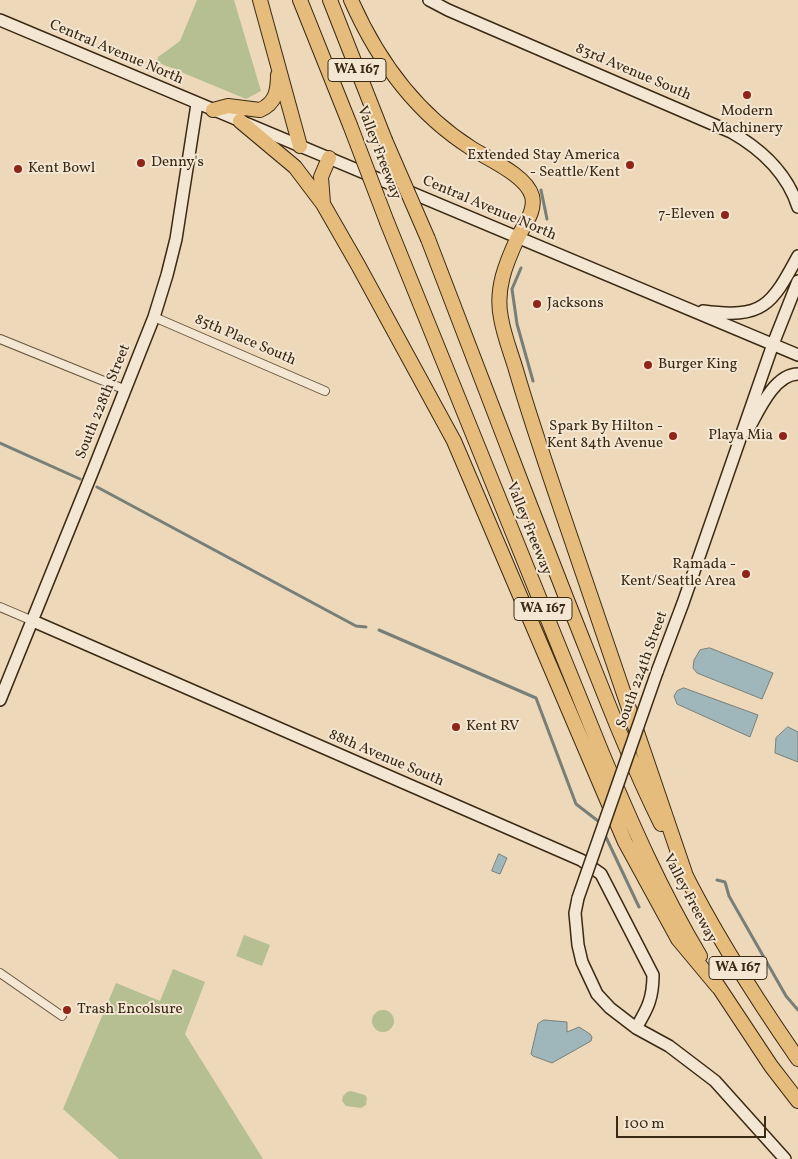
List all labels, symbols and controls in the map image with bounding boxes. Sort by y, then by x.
street label: Central Avenue North [46,17,186,89]
street label: 83rd Avenue South [572,40,694,106]
road number: WA 167 [328,58,386,82]
marker: Modern Machinery [741,89,753,101]
place label: Modern Machinery [711,103,783,138]
street label: Valley Freeway [352,104,404,202]
place label: Extended Stay America - Seattle/Kent [467,147,620,182]
place label: Denny's [151,154,204,172]
marker: Denny's [135,157,147,169]
marker: Extended Stay America - Seattle/Kent [624,159,636,171]
place label: Kent Bowl [28,160,95,178]
marker: Kent Bowl [12,163,24,175]
street label: Central Avenue North [419,173,559,245]
place label: 7-Eleven [658,206,715,224]
marker: 7-Eleven [719,209,731,221]
place label: Jacksons [547,295,604,313]
marker: Jacksons [531,298,543,310]
street label: 85th Place South [192,312,298,370]
street label: South 228th Street [73,342,135,462]
place label: Burger King [658,356,737,374]
marker: Burger King [642,359,654,371]
place label: Spark By Hilton - Kent 84th Avenue [547,418,663,453]
place label: Playa Mia [708,427,773,445]
marker: Spark By Hilton - Kent 84th Avenue [667,430,679,442]
marker: Playa Mia [777,430,789,442]
street label: Valley Freeway [501,480,555,578]
place label: Ramada - Kent/Seattle Area [621,556,736,591]
marker: Ramada - Kent/Seattle Area [740,568,752,580]
road number: WA 167 [514,598,572,620]
street label: South 224th Street [613,609,673,731]
place label: Kent RV [466,718,519,736]
marker: Kent RV [450,721,462,733]
street label: 88th Avenue South [326,727,446,791]
street label: Valley Freeway [658,851,720,947]
road number: WA 167 [709,956,767,980]
place label: Trash Encolsure [77,1001,183,1019]
marker: Trash Encolsure [61,1004,73,1016]
scale bar [618,1106,768,1138]
text: 100 m [624,1114,664,1135]

